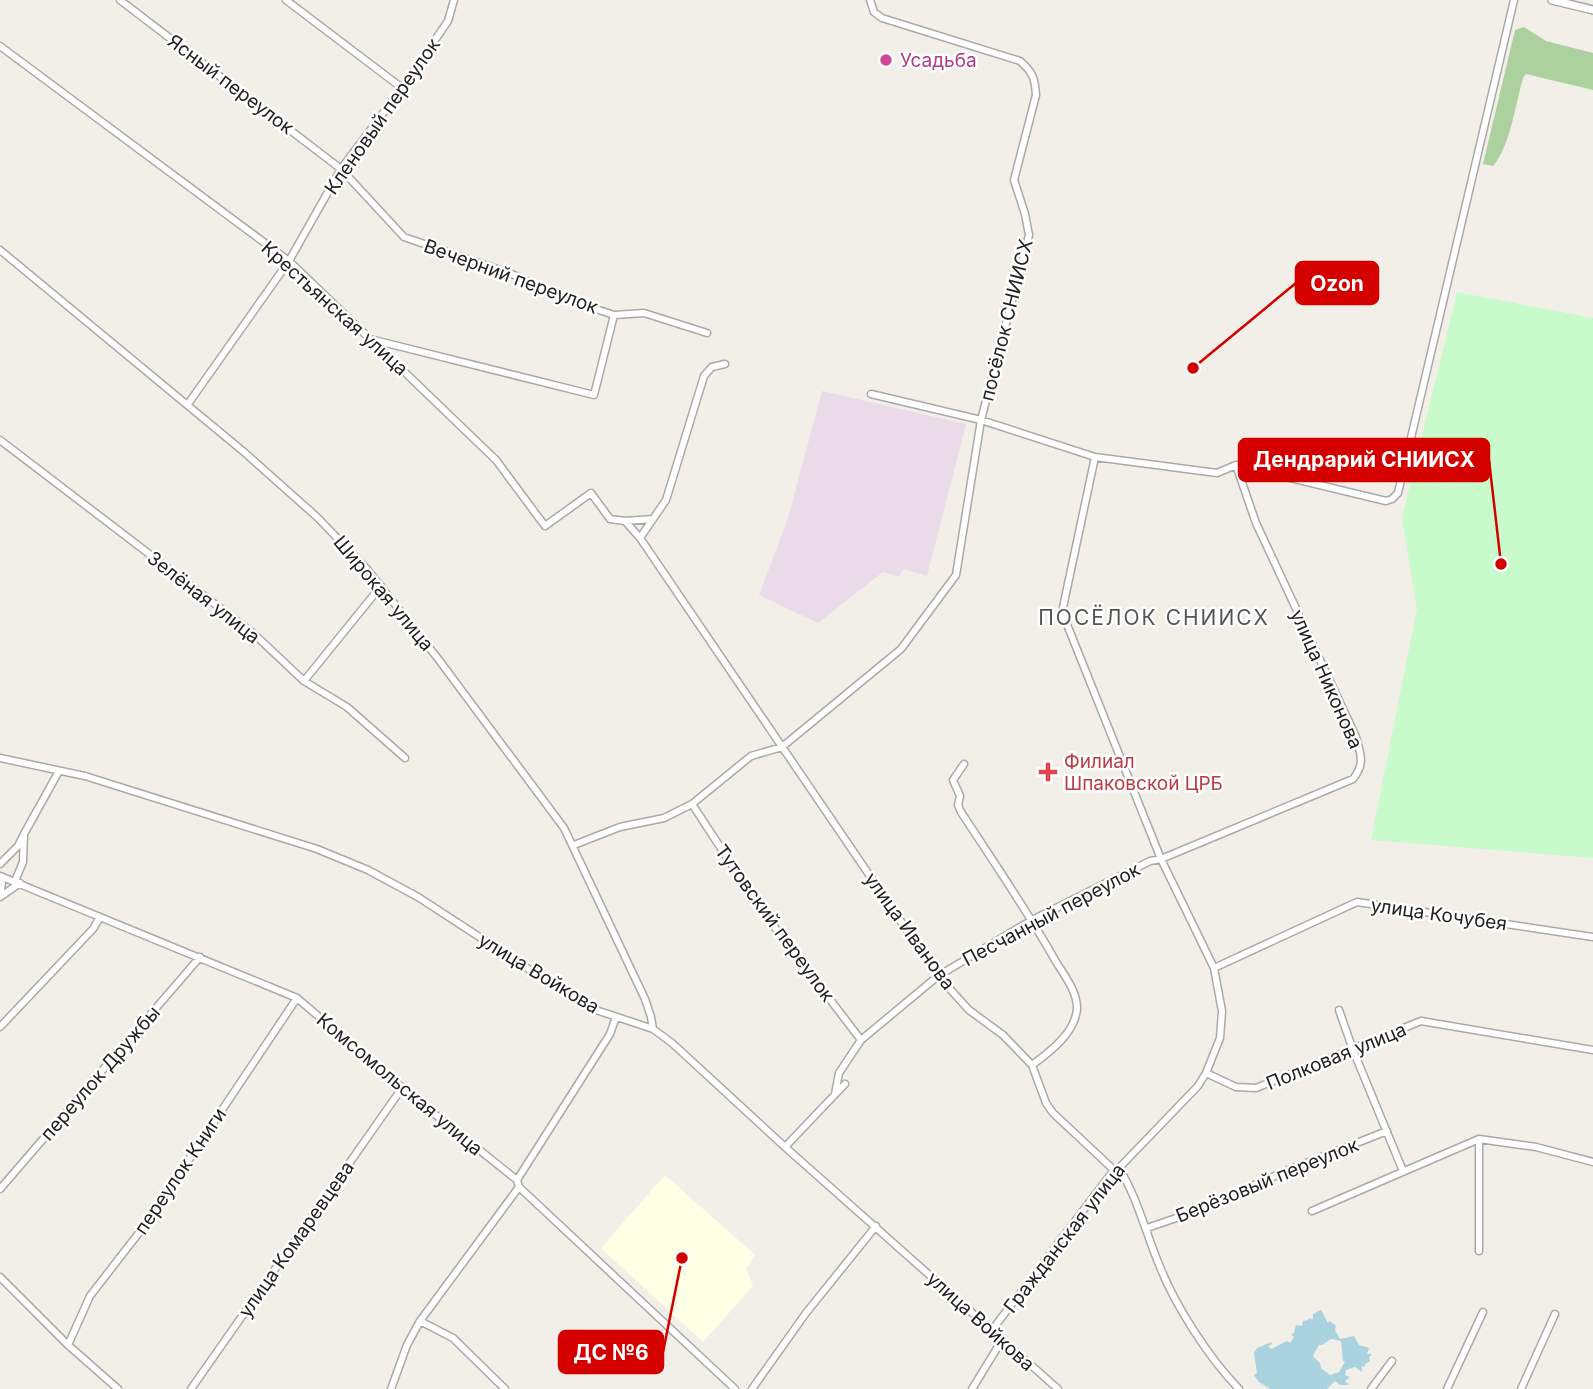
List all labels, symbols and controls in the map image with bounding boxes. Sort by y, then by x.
street label: Ясный переулок [163,30,299,140]
street label: Кленовый переулок [320,33,445,199]
place label: Усадьба [900,49,977,72]
marker: Усадьба [878,52,894,68]
street label: Вечерний переулок [421,234,602,319]
street label: Крестьянская улица [257,236,413,380]
street label: посёлок СНИИСХ [975,237,1038,403]
callout: Ozon [1296,262,1378,304]
text: Ozon [1310,271,1364,296]
callout: Дендрарий СНИИСХ [1239,439,1489,481]
text: Дендрарий СНИИСХ [1253,447,1475,472]
street label: Широкая улица [329,531,438,656]
street label: Зелёная улица [143,546,265,649]
district label: ПОСЁЛОК СНИИСХ [1038,604,1270,630]
street label: улица Никонова [1286,606,1368,752]
place label: Филиал Шпаковской ЦРБ [1064,750,1223,795]
marker: Филиал Шпаковской ЦРБ [1038,762,1058,782]
street label: Тутовский переулок [710,840,840,1007]
street label: Песчанный переулок [958,857,1145,971]
street label: улица Иванова [859,868,960,994]
street label: улица Кочубея [1369,894,1508,935]
street label: улица Войкова [474,928,603,1019]
street label: переулок Дружбы [36,1001,165,1145]
street label: Комсомольская улица [312,1008,487,1161]
street label: Полковая улица [1263,1018,1410,1095]
street label: переулок Книги [130,1104,231,1239]
street label: Берёзовый переулок [1172,1133,1363,1228]
street label: улица Комаревцева [234,1157,359,1322]
street label: Гражданская улица [999,1159,1130,1318]
street label: улица Войкова [922,1267,1039,1376]
callout: ДС №6 [559,1331,663,1373]
text: ДС №6 [573,1340,649,1365]

